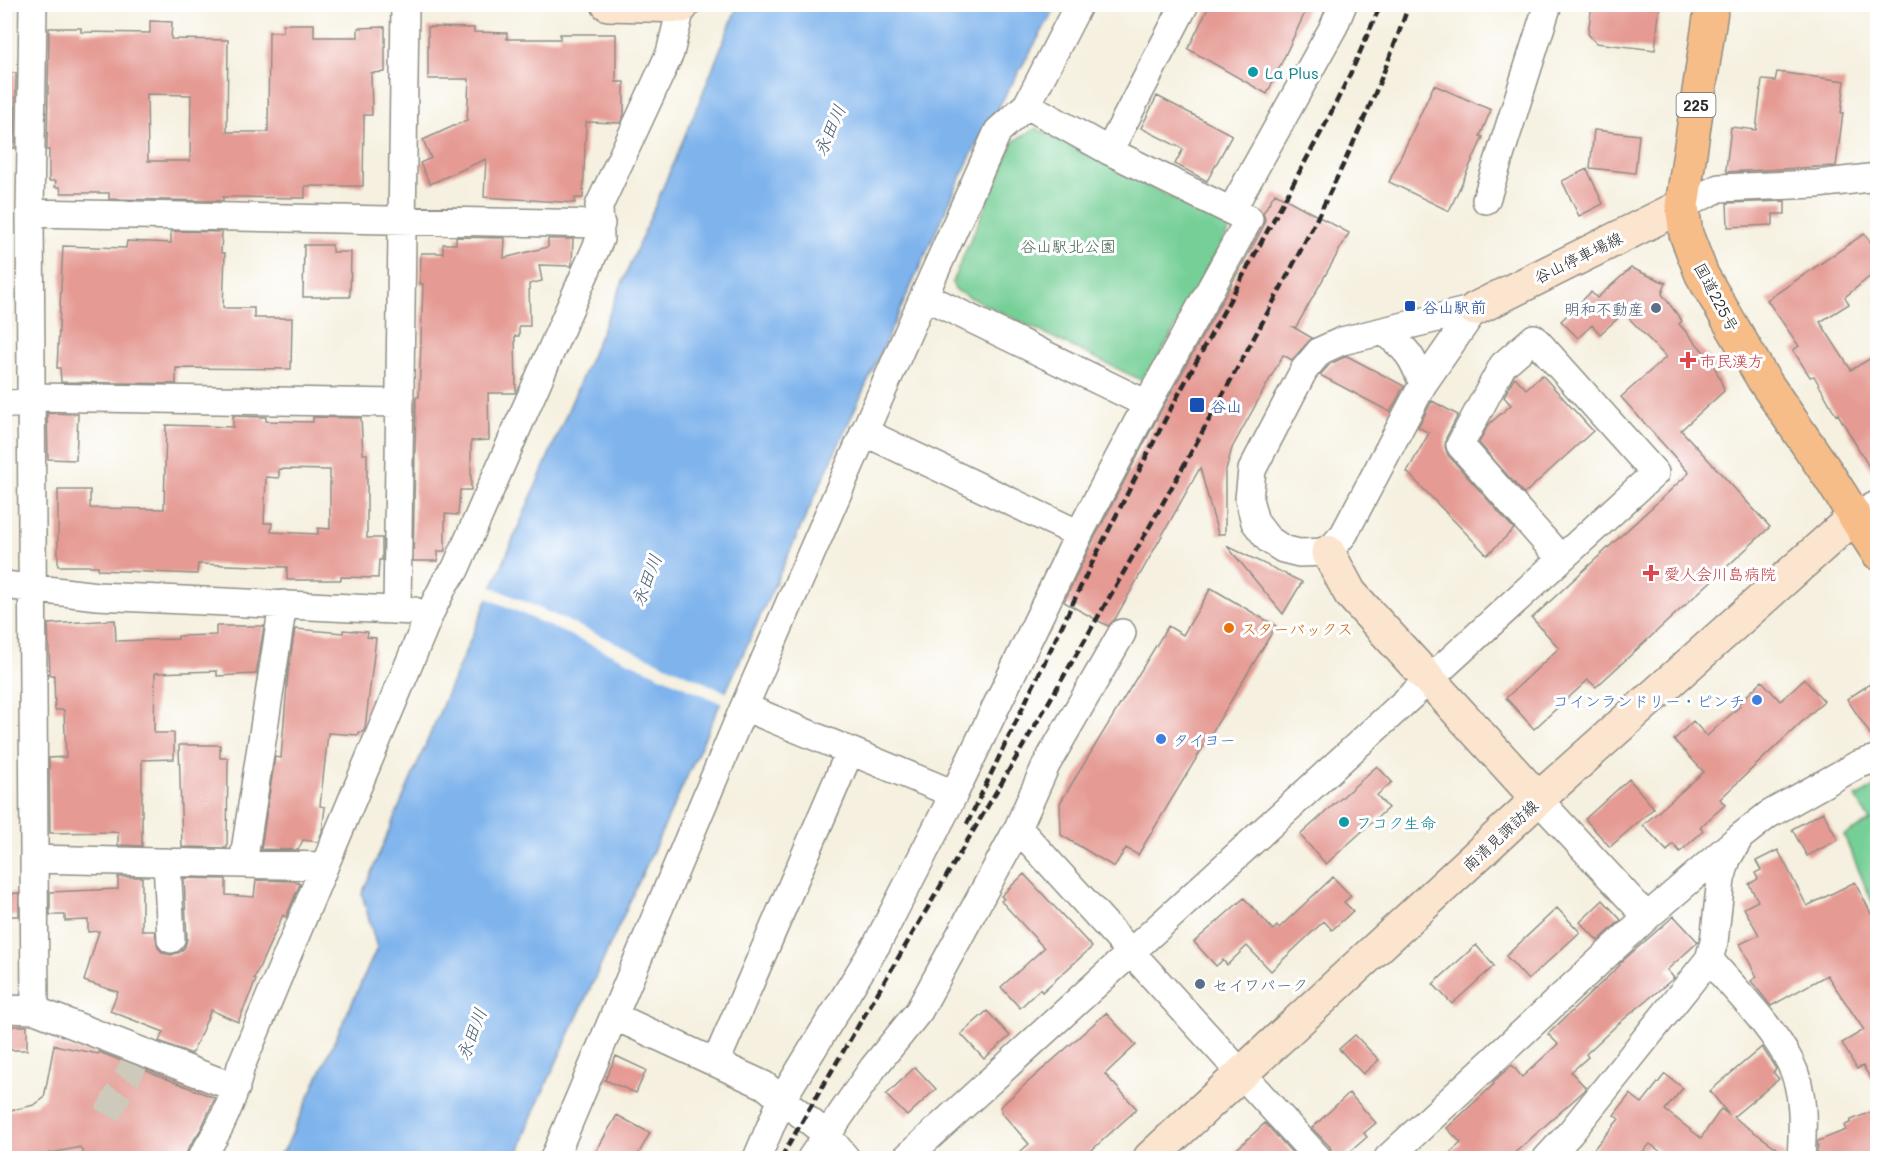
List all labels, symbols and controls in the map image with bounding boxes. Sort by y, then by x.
place label: La Plus [1265,62,1319,83]
marker: La Plus [1246,65,1260,79]
road number: 225 [1676,93,1716,117]
water label: 永田川 [807,100,851,160]
street label: 谷山停車場線 [1530,227,1626,287]
park label: 谷山駅北公園 [1020,235,1116,256]
street label: 国道225号 [1690,259,1744,335]
place label: 谷山駅前 [1422,296,1486,317]
place label: 明和不動産 [1564,298,1644,319]
marker: 谷山駅前 [1403,299,1417,313]
marker: 明和不動産 [1649,301,1663,315]
place label: 市民漢方 [1700,350,1764,371]
marker: 市民漢方 [1681,353,1695,367]
place label: 谷山 [1210,395,1242,416]
marker: 谷山 [1188,396,1206,414]
water label: 永田川 [625,550,667,610]
place label: 愛人会川島病院 [1664,563,1776,584]
marker: 愛人会川島病院 [1642,564,1660,582]
place label: スターバックス [1241,618,1353,639]
marker: スターバックス [1222,621,1236,635]
place label: コインランドリー・ピンチ [1553,690,1745,711]
marker: コインランドリー・ピンチ [1750,693,1764,707]
place label: タイヨー [1173,729,1235,750]
marker: タイヨー [1154,732,1168,746]
street label: 南清見諏訪線 [1458,795,1542,875]
place label: フコク生命 [1356,812,1436,833]
marker: フコク生命 [1337,815,1351,829]
place label: セイワパーク [1212,974,1308,995]
marker: セイワパーク [1193,977,1207,991]
water label: 永田川 [450,1004,492,1064]

